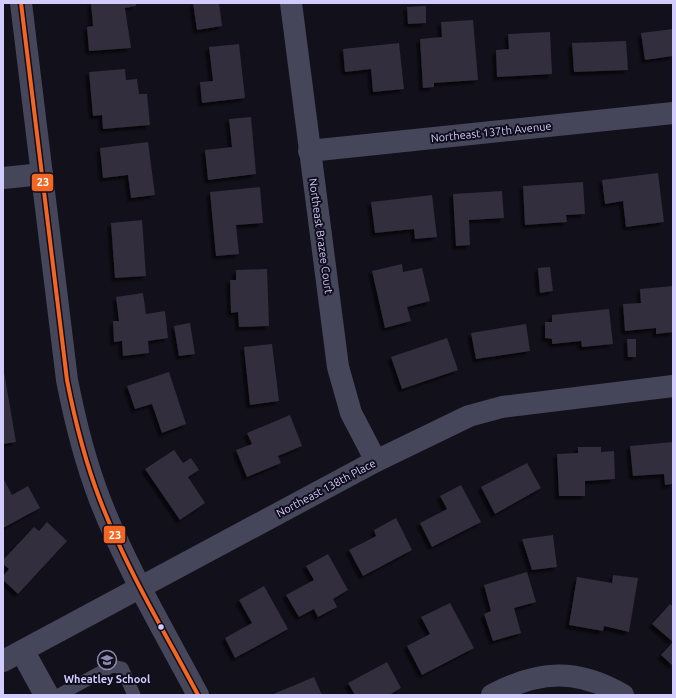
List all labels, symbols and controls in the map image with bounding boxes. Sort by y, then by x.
street label: Northeast 137th Avenue [430,120,552,144]
line badge: 23 [31,173,54,192]
text: 23 [37,176,49,188]
street label: Northeast Brazee Court [307,177,335,295]
street label: Northeast 138th Place [274,457,378,519]
line badge: 23 [103,525,126,544]
text: 23 [109,529,121,541]
unlabelled marker [156,622,166,632]
school or university icon: Wheatley School [96,649,118,671]
place label: Wheatley School [64,673,151,685]

